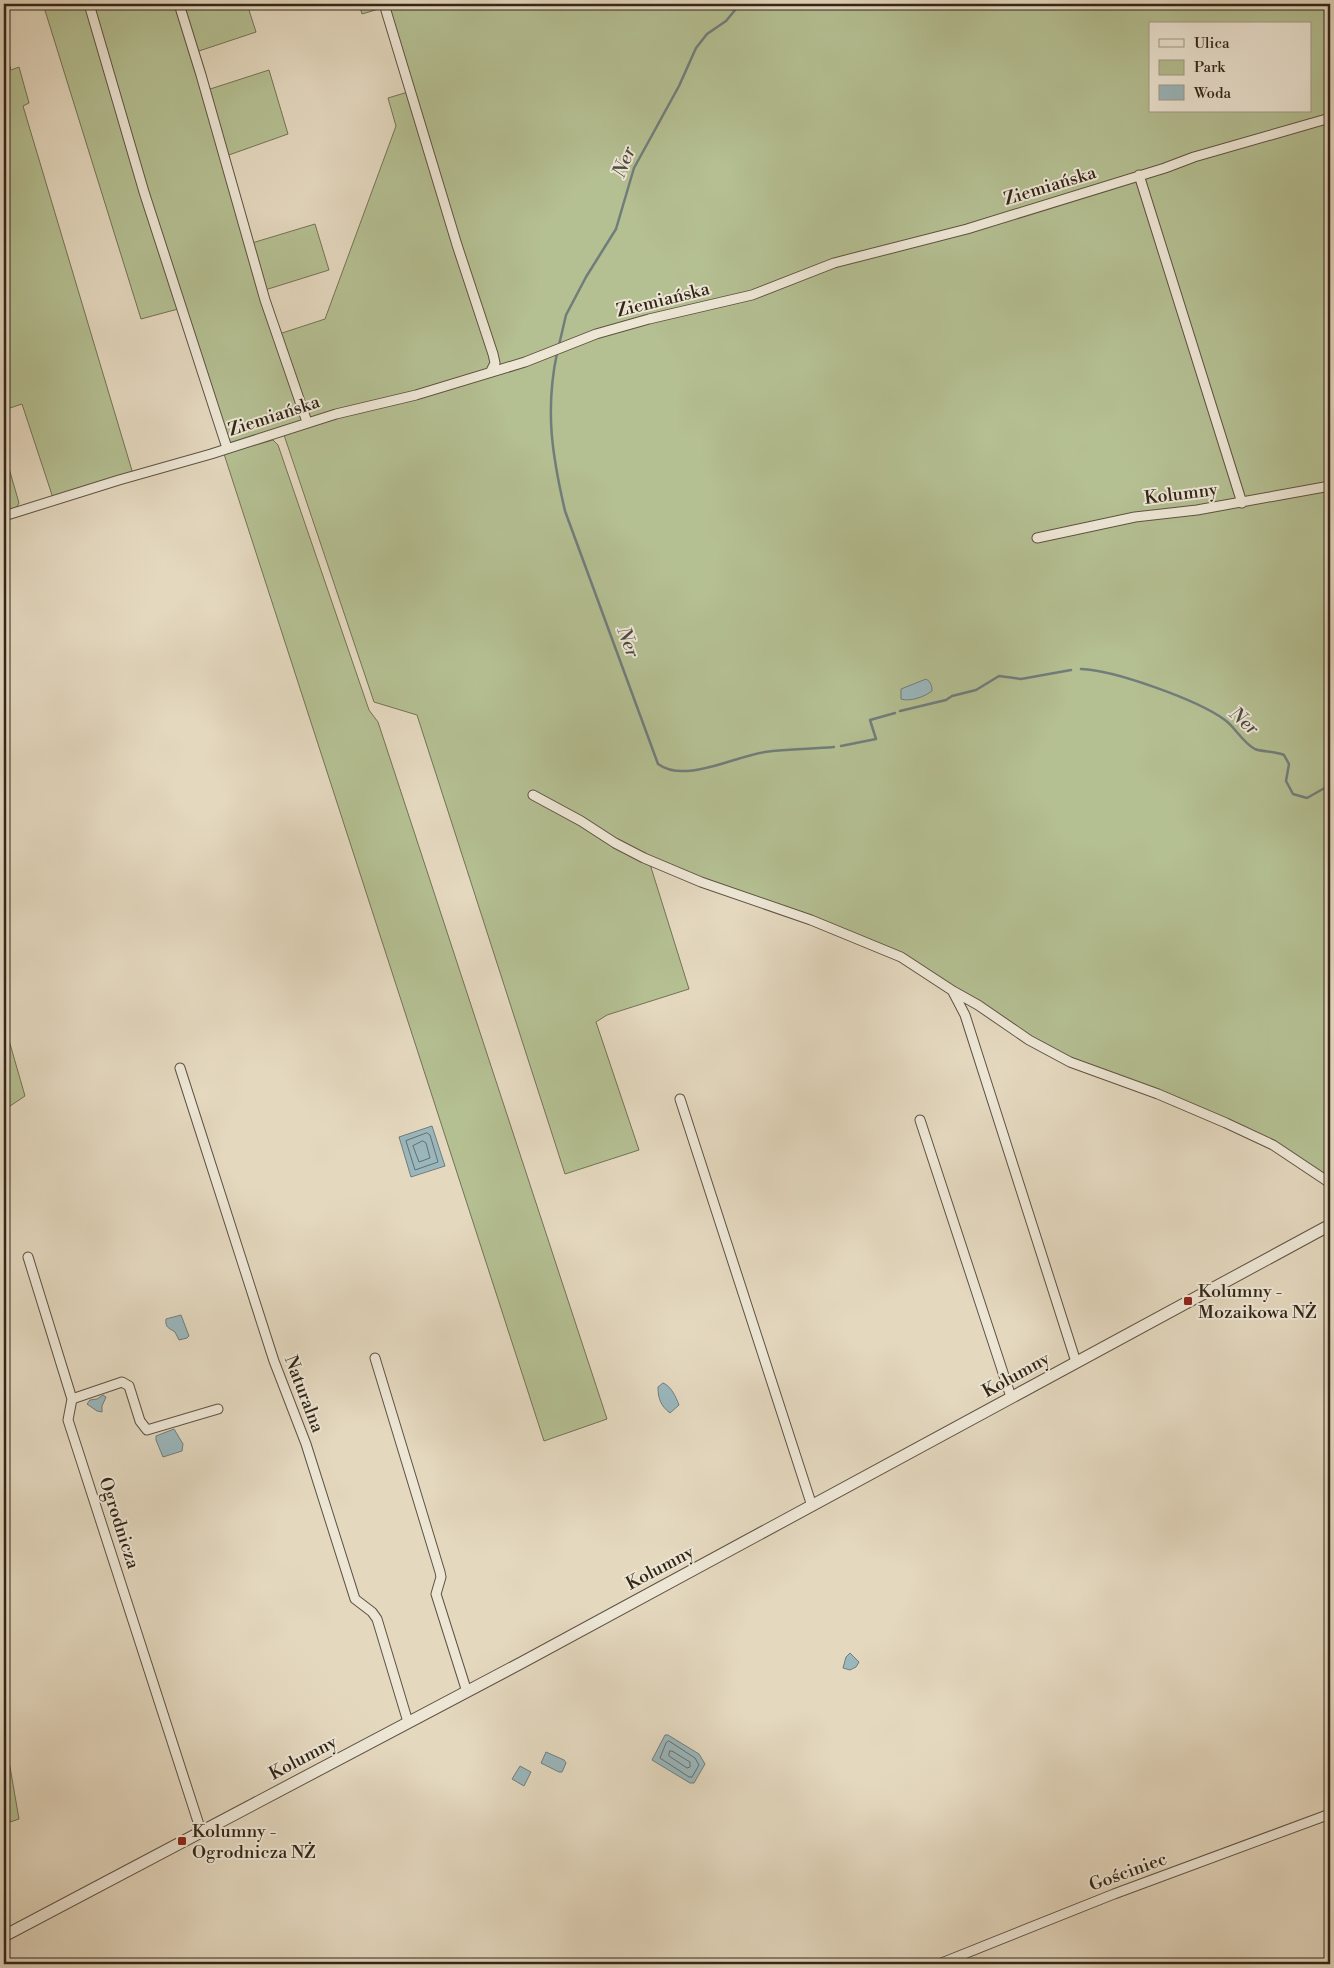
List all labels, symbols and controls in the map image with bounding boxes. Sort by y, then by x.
legend [1149,22,1312,112]
text: Ulica [1194,34,1230,53]
text: Park [1194,58,1226,77]
text: Woda [1193,84,1232,103]
water label: Ner [607,142,641,182]
street label: Ziemiańska [1001,161,1100,211]
street label: Ziemiańska [614,277,713,323]
street label: Ziemiańska [225,390,324,442]
street label: Kolumny [1143,478,1219,510]
water label: Ner [611,622,645,662]
water label: Ner [1224,701,1264,741]
place label: Kolumny - Mozaikowa NŻ [1198,1280,1317,1324]
marker: Kolumny - Mozaikowa NŻ [1182,1295,1194,1307]
street label: Kolumny [978,1347,1054,1403]
street label: Naturalna [279,1352,330,1437]
street label: Ogrodnicza [93,1474,145,1573]
street label: Kolumny [622,1540,698,1595]
street label: Kolumny [265,1730,341,1785]
place label: Kolumny - Ogrodnicza NŻ [192,1820,316,1864]
marker: Kolumny - Ogrodnicza NŻ [176,1835,188,1847]
street label: Gościniec [1086,1847,1170,1897]

